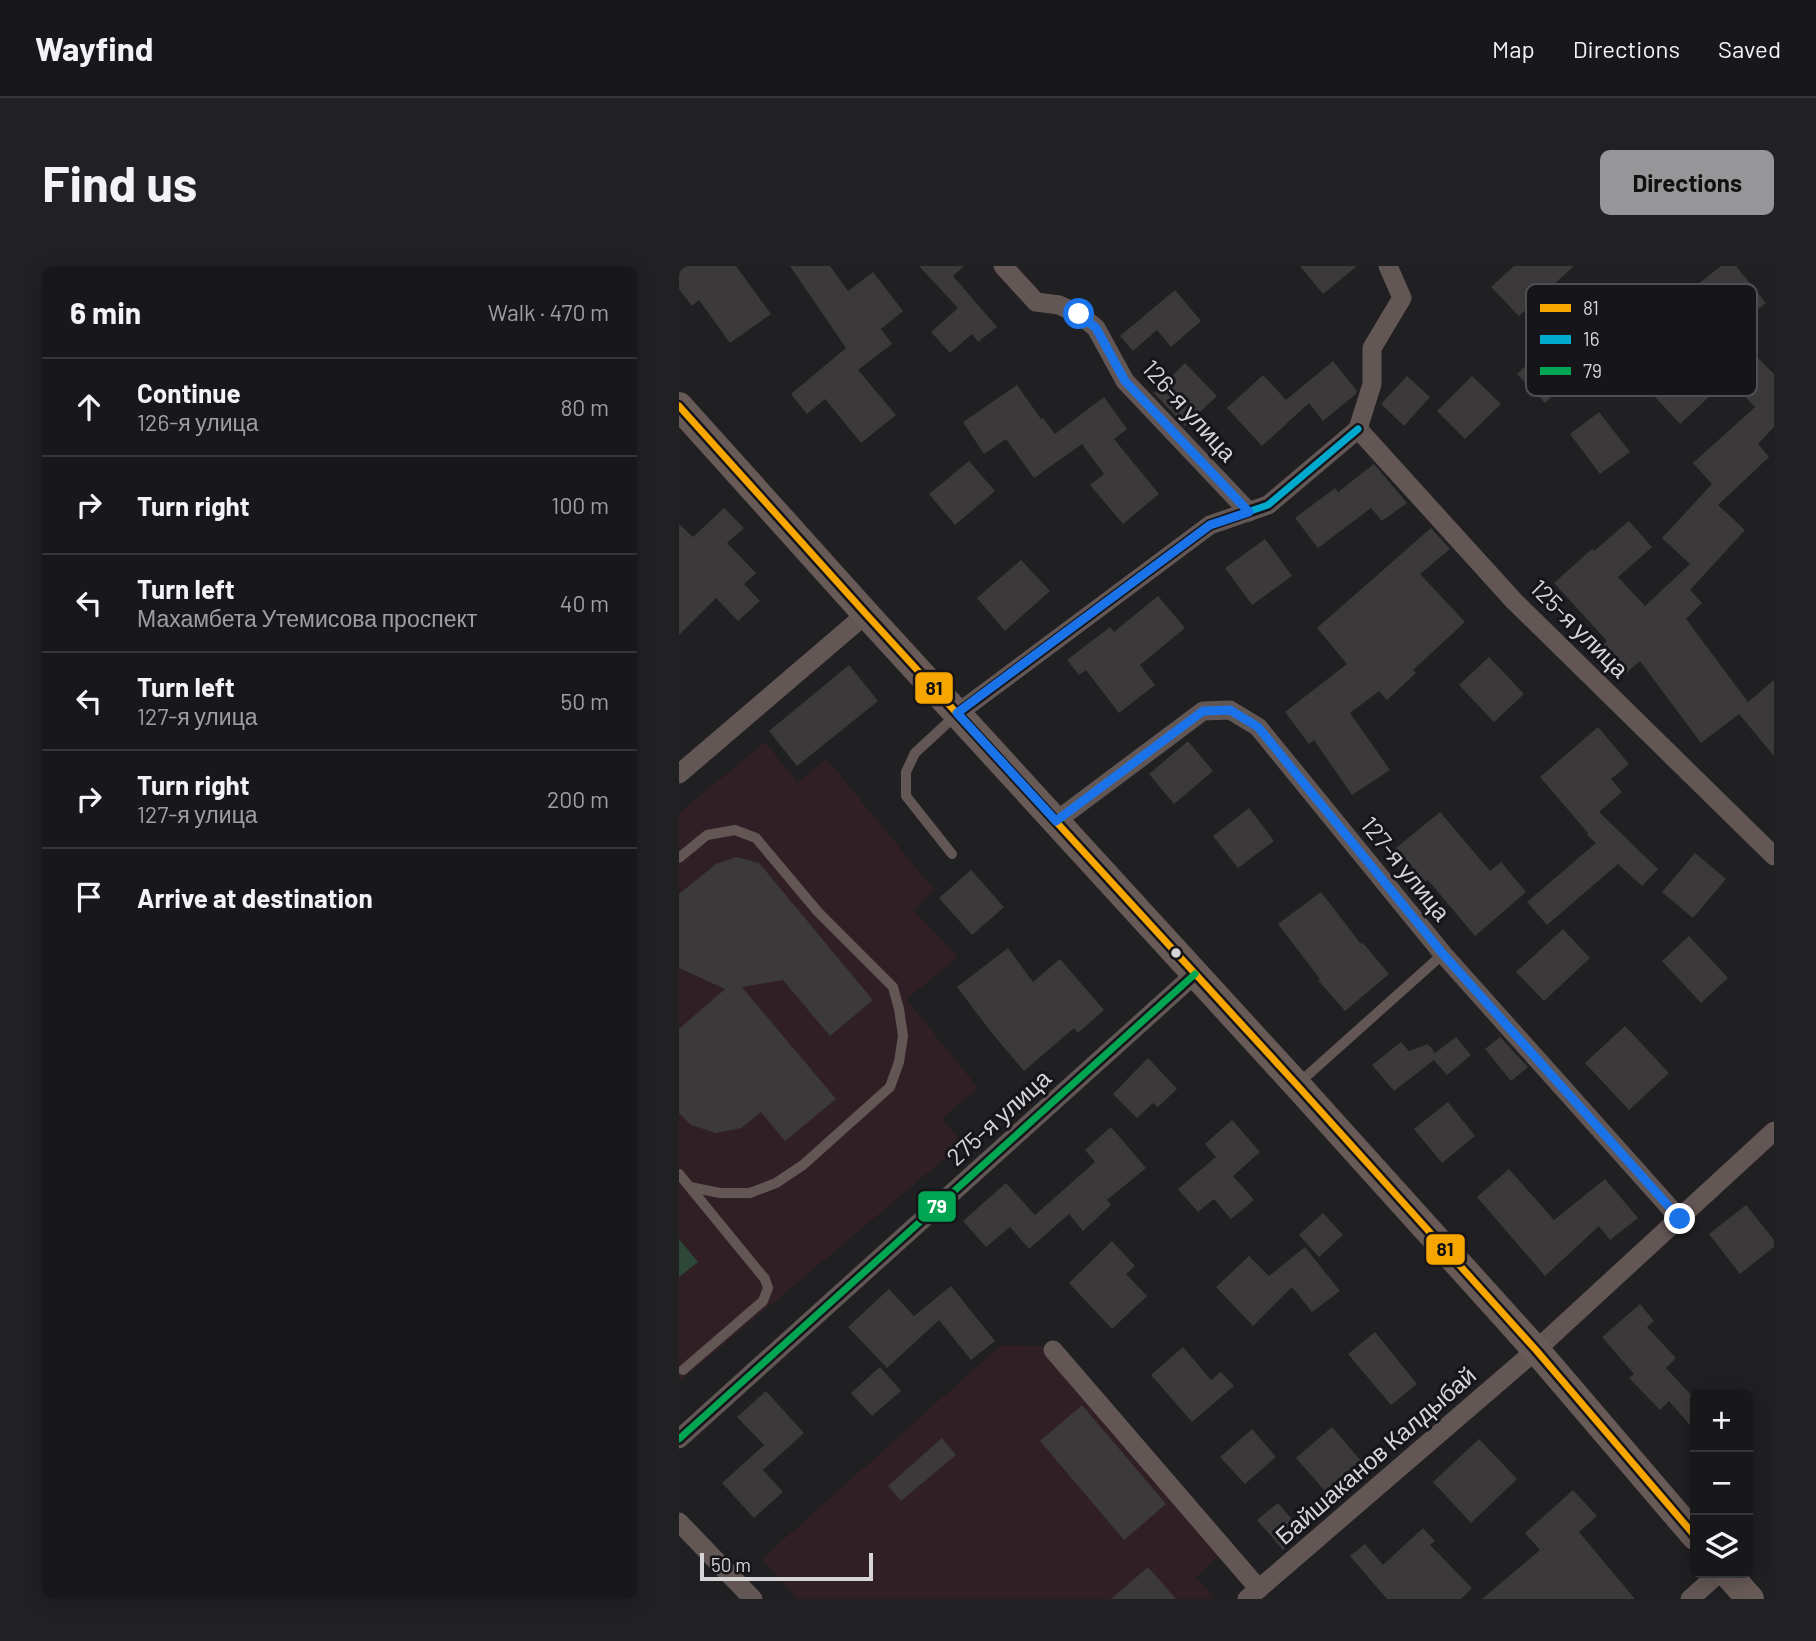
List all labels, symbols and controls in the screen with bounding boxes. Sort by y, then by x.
text: Wayfind [35,28,153,68]
text: Map [1492,34,1535,63]
text: Directions [1573,34,1680,63]
text: Saved [1718,34,1781,63]
button: Directions [1600,150,1774,215]
text: Find us [42,153,197,212]
legend [1526,284,1757,396]
text: 6 min [70,294,141,330]
text: 81 [1583,296,1599,319]
text: Walk · 470 m [488,298,609,326]
route start [1063,298,1094,329]
text: 16 [1583,327,1599,350]
street label: 126-я улица [1137,353,1244,467]
text: 79 [1583,359,1602,382]
text: Continue [137,377,241,408]
icon: ahead [70,388,108,426]
text: 80 m [560,393,609,421]
text: 126-я улица [137,408,259,436]
icon: right [70,486,108,524]
text: Turn right [137,490,250,521]
text: 100 m [551,491,609,519]
text: Turn left [137,573,235,604]
street label: 125-я улица [1525,573,1636,683]
icon: left [70,584,108,622]
text: 40 m [560,589,609,617]
text: Махамбета Утемисова проспект [137,604,477,632]
text: Turn left [137,671,235,702]
line badge: 81 [914,671,954,705]
text: 81 [926,676,942,699]
icon: left [70,682,108,720]
text: 50 m [561,687,609,715]
text: 127-я улица [137,702,258,730]
text: Turn right [137,769,250,800]
icon: right [70,780,108,818]
text: 200 m [547,785,609,813]
text: 127-я улица [137,800,258,828]
street label: 127-я улица [1355,810,1457,927]
icon: arrive [70,878,108,916]
text: Arrive at destination [137,882,373,913]
unlabelled marker [1169,946,1183,960]
street label: 275-я улица [940,1062,1056,1171]
line badge: 79 [917,1190,957,1223]
text: 79 [927,1194,947,1217]
route end [1664,1203,1695,1234]
line badge: 81 [1425,1233,1466,1266]
text: 81 [1437,1237,1453,1260]
street label: Байшаканов Калдыбай [1269,1360,1481,1550]
map controls [1690,1389,1753,1578]
button: + [1690,1389,1753,1452]
button: − [1690,1452,1753,1515]
button: layers [1690,1515,1753,1578]
scale bar [700,1550,873,1582]
text: 50 m [711,1553,751,1576]

